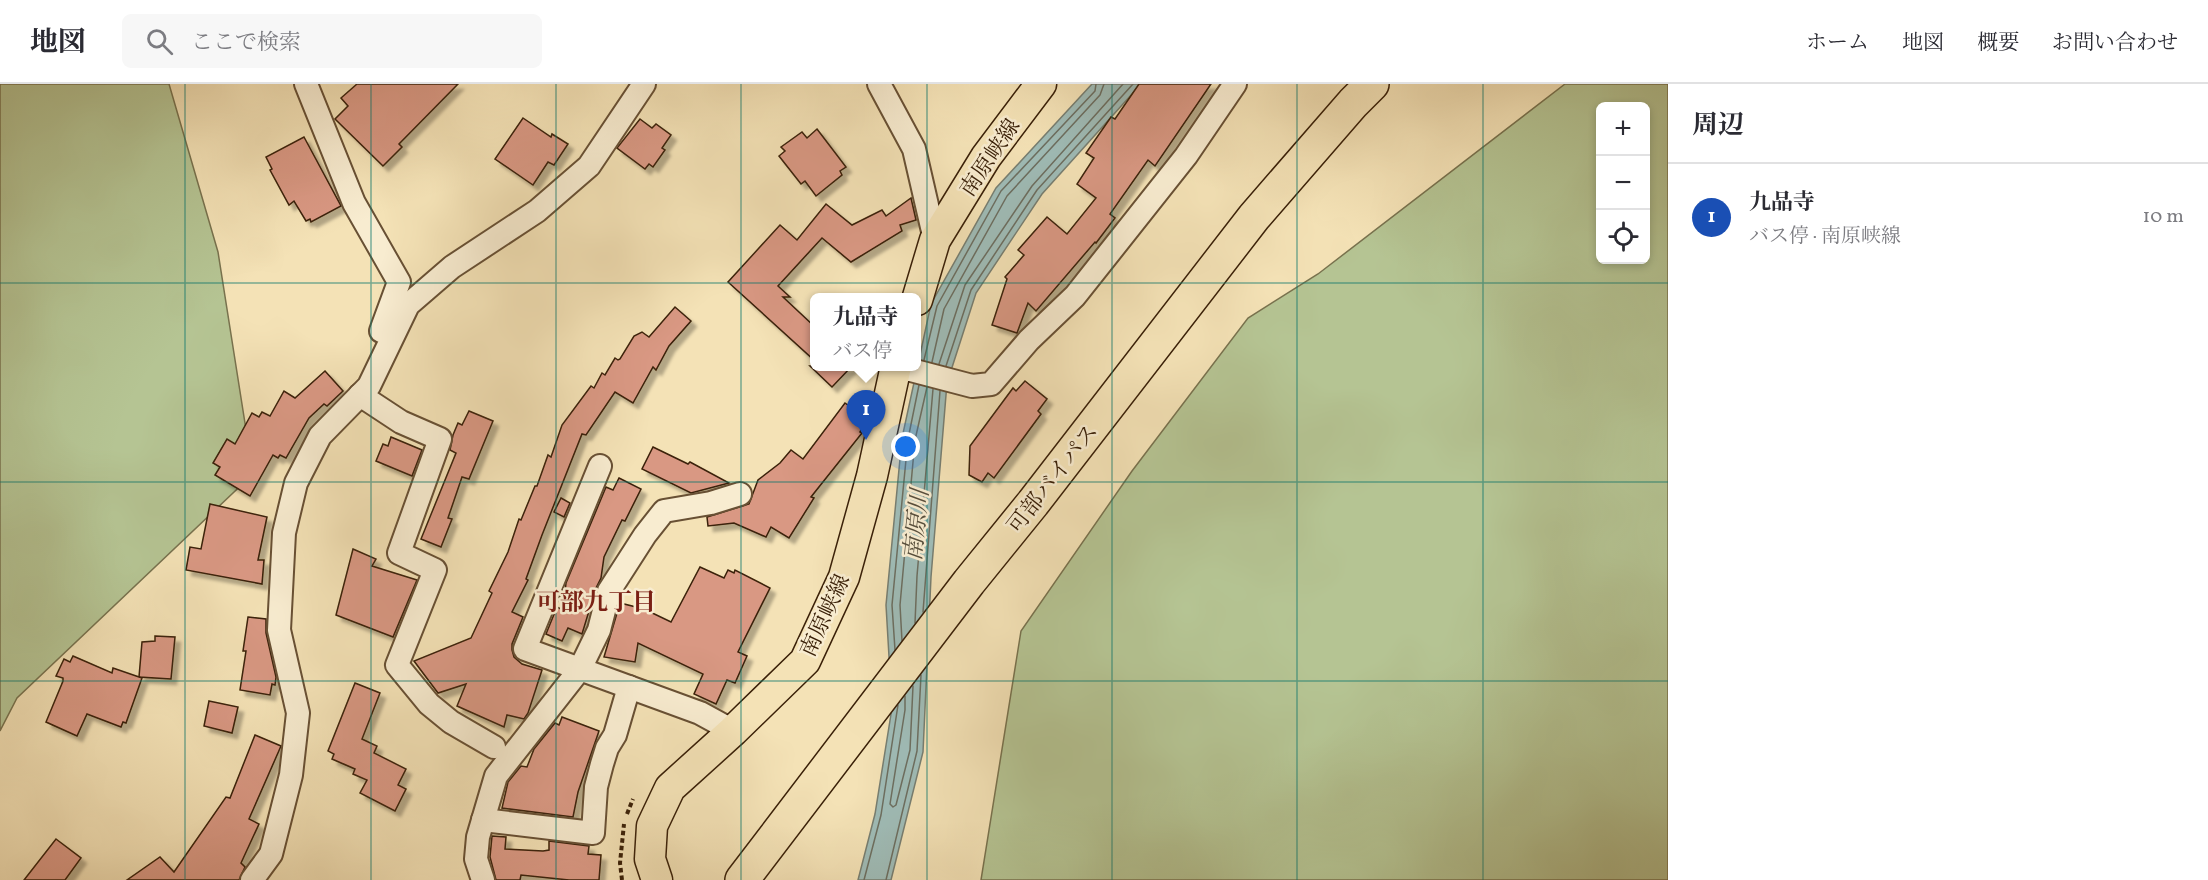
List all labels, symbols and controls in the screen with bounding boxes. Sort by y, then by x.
search box [122,14,542,68]
text: 地図 [30,24,86,63]
icon: search [143,25,176,58]
text: ここで検索 [191,28,301,59]
text: ホーム [1806,29,1869,58]
text: 地図 [1902,29,1944,58]
text: 概要 [1977,29,2019,58]
text: お問い合わせ [2052,29,2178,58]
map controls [1596,102,1650,264]
button: + [1596,102,1650,156]
text: 周辺 [1692,108,1744,144]
street label: 南原峡線 [954,113,1029,204]
button: − [1596,156,1650,210]
text: 九品寺 [1749,188,1815,219]
text: 1 [1707,203,1716,231]
text: 10 m [2143,203,2184,231]
button: locate [1596,210,1650,264]
text: バス停 · 南原峡線 [1749,223,1901,251]
popup [810,293,921,371]
text: 九品寺 [832,303,899,334]
text: バス停 [832,338,892,366]
pin: 1 [846,390,886,440]
street label: 可部バイパス [1001,418,1107,541]
your location [891,432,920,461]
water label: 南原川 [897,485,939,563]
street label: 南原峡線 [794,570,859,662]
district label: 可部九丁目 [536,587,656,621]

